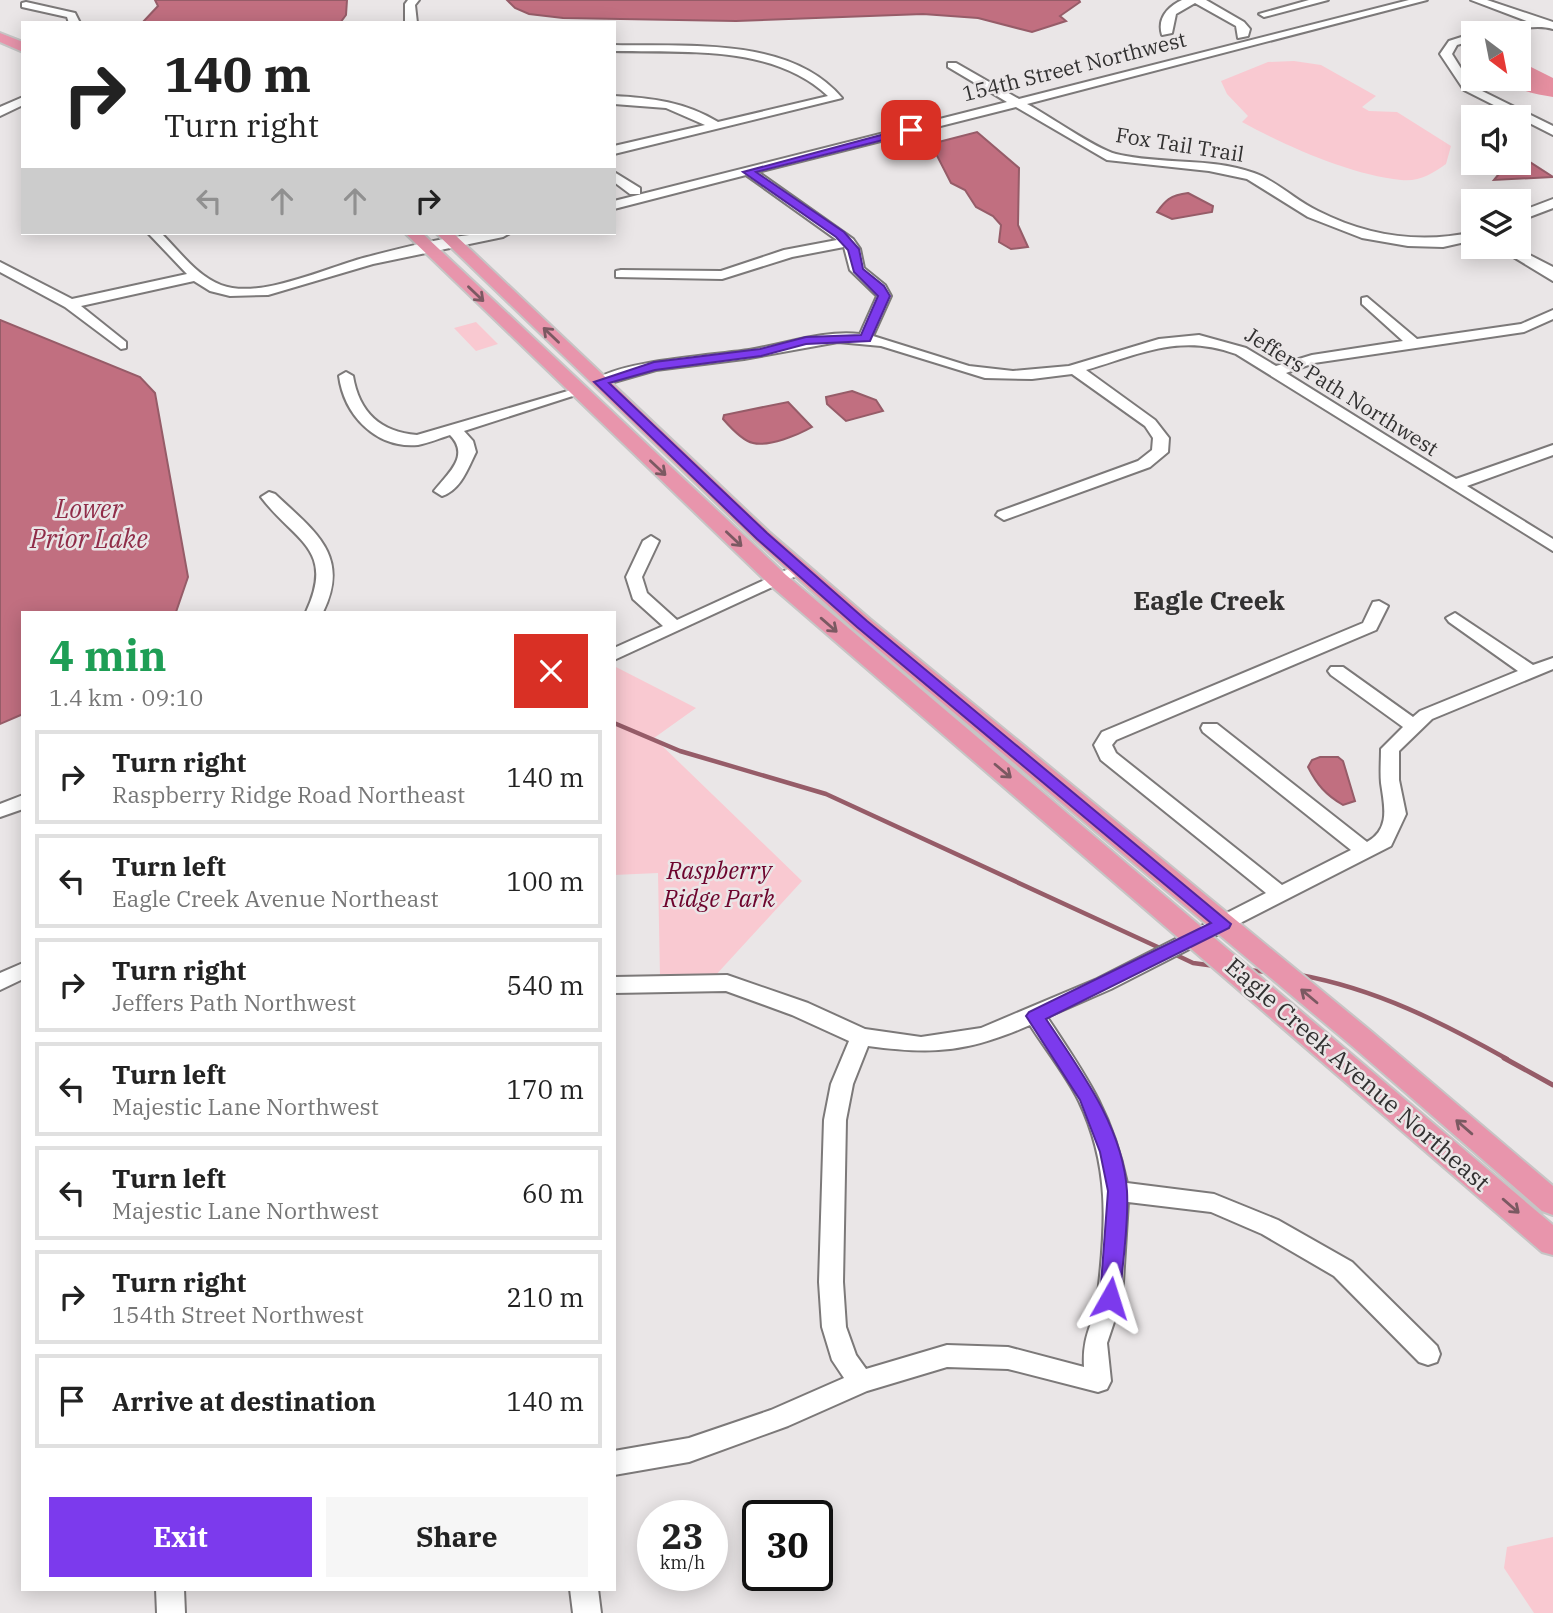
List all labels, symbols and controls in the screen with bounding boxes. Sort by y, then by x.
north arrow [1461,21,1531,91]
map controls [1461,21,1531,259]
street label: 154th Street Northwest [959,25,1189,107]
text: 140 m [164,42,311,105]
icon: right [49,49,140,140]
pin [881,100,941,160]
text: Turn right [164,104,319,146]
button: sound [1461,105,1531,175]
icon: arrive [892,111,930,149]
street label: Fox Tail Trail [1114,120,1246,168]
icon: left [190,182,228,220]
icon: ahead [263,182,301,220]
icon: ahead [336,182,374,220]
icon: right [409,182,447,220]
button: layers [1461,189,1531,259]
one-way arrow [467,285,484,302]
street label: Jeffers Path Northwest [1240,320,1444,462]
one-way arrow [543,326,560,343]
one-way arrow [649,459,666,476]
water label: Lower Prior Lake [29,491,148,555]
one-way arrow [725,531,743,547]
district label: Eagle Creek [1133,583,1286,617]
one-way arrow [820,617,838,633]
text: 4 min [49,628,167,683]
button: close [514,634,588,708]
text: 1.4 km · 09:10 [49,682,203,712]
text: Turn right [112,745,246,779]
icon: right [53,758,91,796]
text: 140 m [506,760,584,794]
one-way arrow [994,764,1012,779]
text: Raspberry Ridge Road Northeast [112,779,465,809]
text: Turn left [112,849,226,883]
park label: Raspberry Ridge Park [662,854,775,914]
icon: left [53,862,91,900]
text: 100 m [506,864,584,898]
text: Eagle Creek Avenue Northeast [112,883,439,913]
street label: Eagle Creek Avenue Northeast [1219,950,1497,1198]
text: Turn right [112,953,246,987]
icon: right [53,966,91,1004]
text: 540 m [506,968,584,1002]
text: Jeffers Path Northwest [112,987,356,1017]
one-way arrow [1301,988,1319,1004]
text: Turn left [112,1057,226,1091]
icon: left [53,1070,91,1108]
text: 170 m [506,1072,584,1106]
text: Majestic Lane Northwest [112,1091,379,1121]
one-way arrow [1455,1119,1473,1135]
text: Turn left [112,1161,226,1195]
icon: left [53,1174,91,1212]
text: 60 m [522,1176,584,1210]
text: Majestic Lane Northwest [112,1195,379,1225]
one-way arrow [1502,1198,1520,1214]
position arrow [1073,1261,1147,1335]
text: Turn right [112,1265,246,1299]
icon: right [53,1278,91,1316]
text: 210 m [506,1280,584,1314]
text: 154th Street Northwest [112,1299,364,1329]
icon: arrive [53,1382,91,1420]
text: Arrive at destination [112,1384,376,1418]
text: 140 m [506,1384,584,1418]
button: Exit [49,1497,312,1577]
button: Share [326,1497,588,1577]
speed limit sign: 30 [742,1500,833,1591]
text: 23 [661,1513,704,1559]
text: km/h [660,1551,705,1574]

